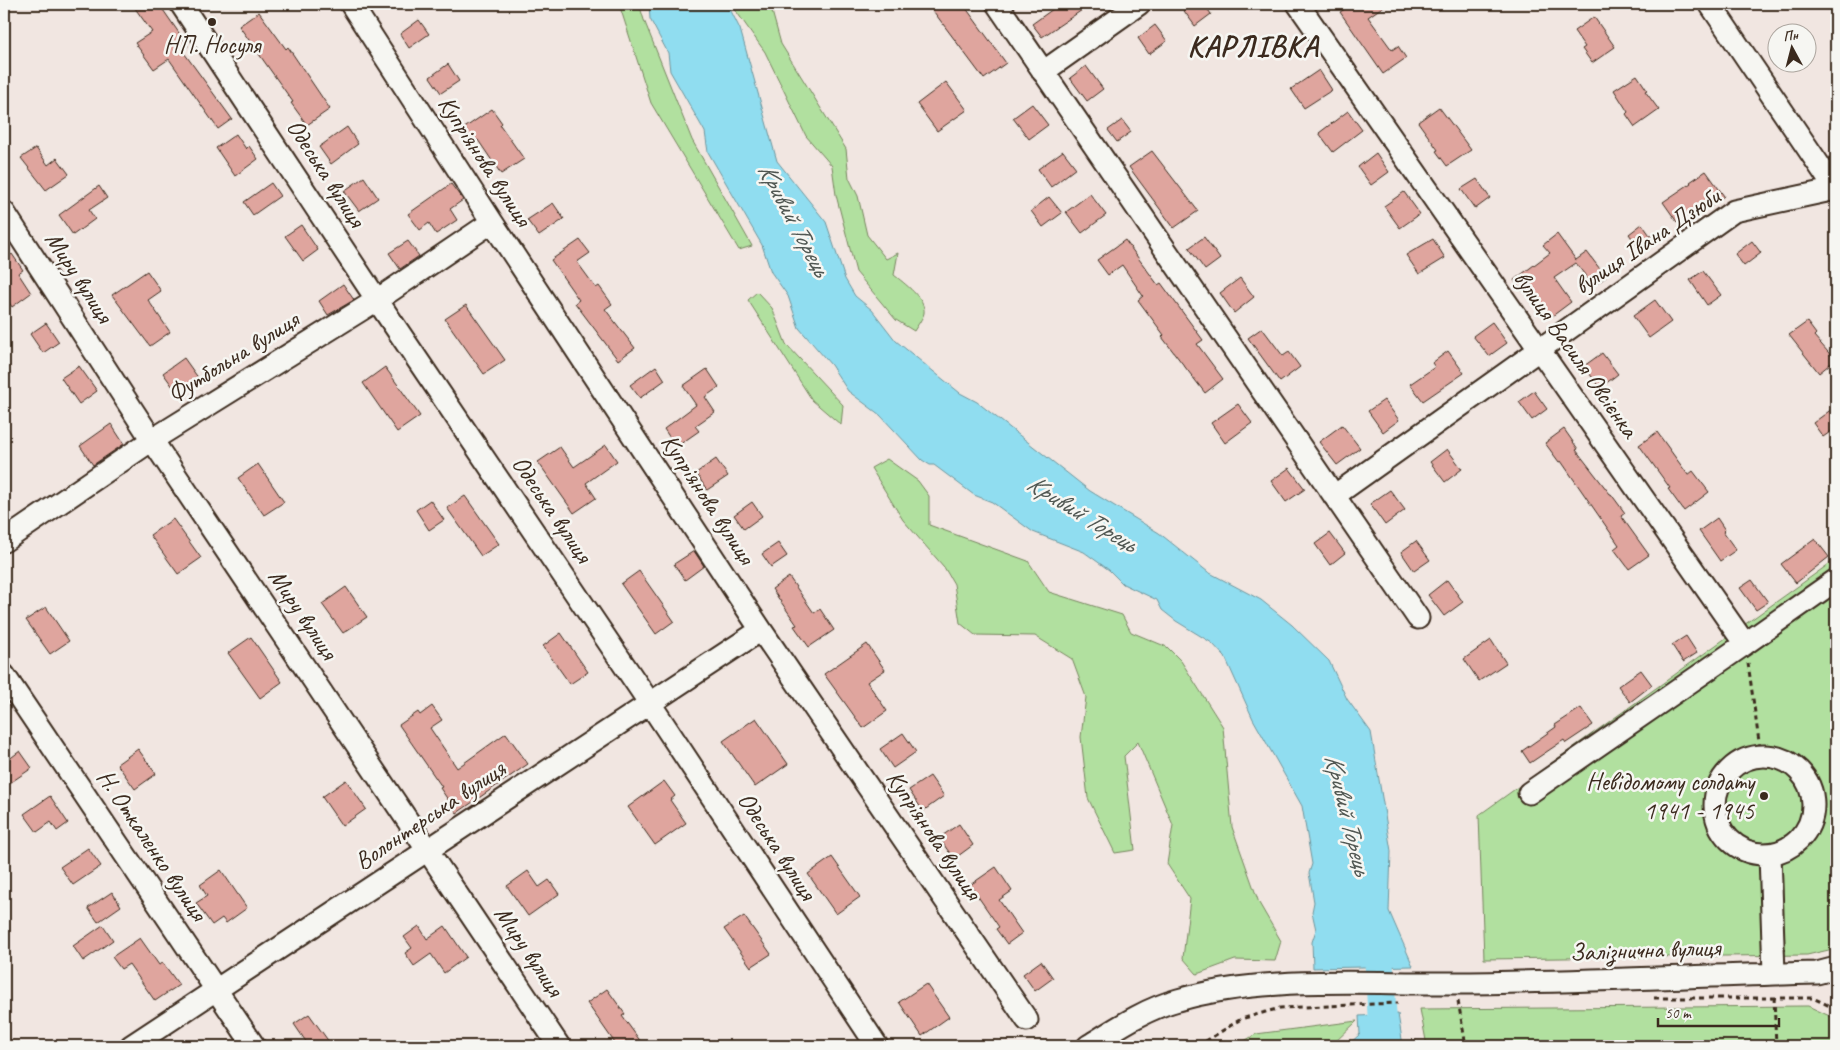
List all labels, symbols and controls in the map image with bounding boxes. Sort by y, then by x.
marker: НП. Носуля [206,16,218,28]
north arrow [1768,22,1818,72]
text: Пн [1782,26,1800,45]
district label: КАРЛІВКА [1188,27,1320,65]
place label: НП. Носуля [164,29,263,61]
street label: Купріянова вулиця [431,90,540,234]
street label: Одеська вулиця [279,113,374,235]
water label: Кривий Торець [751,157,839,284]
street label: вулиця Івана Дзюби [1568,179,1728,302]
street label: Миру вулиця [38,225,121,330]
street label: вулиця Василя Овсієнка [1506,264,1647,446]
street label: Футбольна вулиця [161,303,307,410]
street label: Купріянова вулиця [654,428,763,572]
street label: Одеська вулиця [505,449,601,570]
water label: Кривий Торець [1021,466,1145,561]
street label: Миру вулиця [261,563,346,667]
water label: Кривий Торець [1317,750,1380,881]
street label: Волонтерська вулиця [348,752,512,877]
street label: Н. Откаленко вулиця [90,763,216,929]
street label: Купріянова вулиця [879,764,990,908]
place label: Невідомому солдату 1941 - 1945 [1586,766,1756,827]
street label: Одеська вулиця [730,786,825,908]
marker: Невідомому солдату 1941 - 1945 [1758,790,1770,802]
street label: Миру вулиця [487,900,572,1004]
street label: Залізнична вулиця [1569,931,1723,970]
scale bar [1658,995,1779,1027]
text: 50 m [1665,1004,1692,1023]

